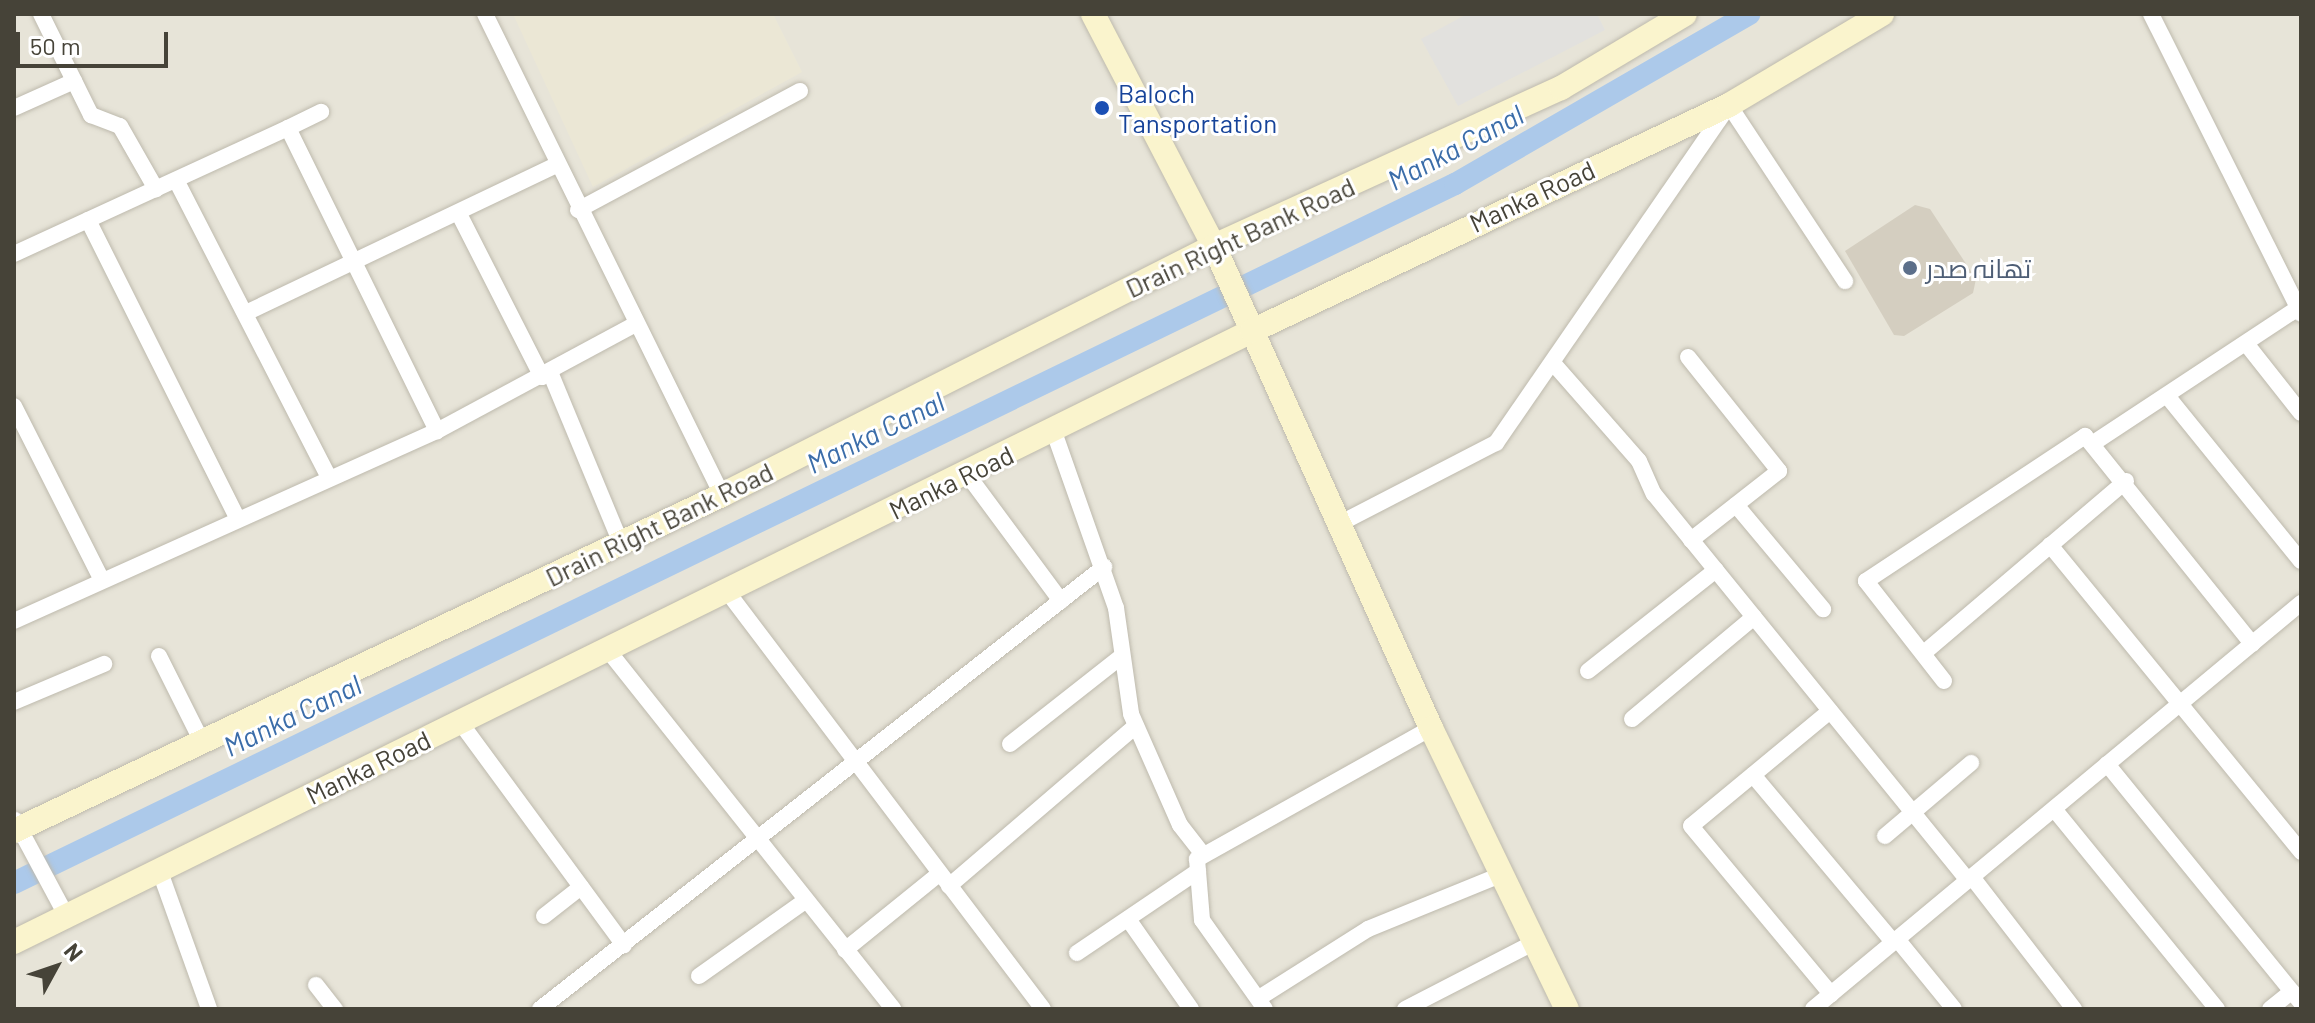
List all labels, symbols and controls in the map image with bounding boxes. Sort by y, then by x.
scale bar [20,16,172,66]
text: 50 m [30,31,81,60]
place label: Baloch Tansportation [1118,77,1277,138]
water label: Manka Canal [1381,97,1529,197]
marker: Baloch Tansportation [1093,99,1111,117]
street label: Manka Road [1464,153,1600,239]
street label: Drain Right Bank Road [1121,170,1359,304]
place label: تھانہ صدر [1926,252,2031,284]
marker: تھانہ صدر [1901,259,1919,277]
water label: Manka Canal [801,384,949,480]
street label: Manka Road [884,438,1018,526]
street label: Drain Right Bank Road [540,455,778,593]
water label: Manka Canal [218,667,366,763]
street label: Manka Road [301,723,435,811]
north arrow [16,927,96,1007]
text: N [60,938,89,966]

